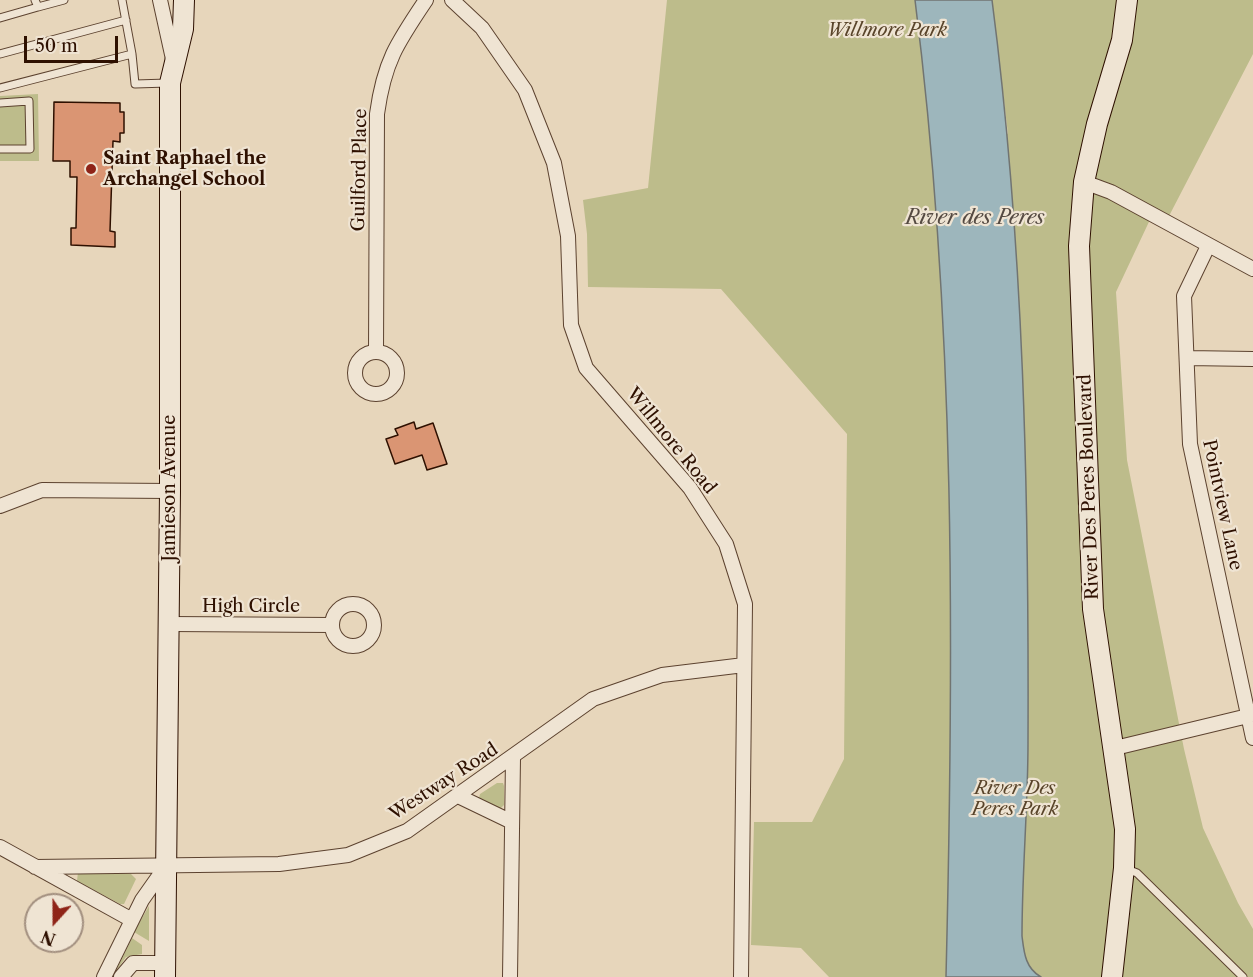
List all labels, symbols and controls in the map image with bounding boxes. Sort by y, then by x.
park label: Willmore Park [827,20,947,42]
scale bar [27,24,122,62]
text: 50 m [35,35,78,57]
street label: Guilford Place [348,108,372,232]
place label: Saint Raphael the Archangel School [103,148,266,190]
marker: Saint Raphael the Archangel School [84,162,98,176]
water label: River des Peres [905,206,1045,230]
street label: River Des Peres Boulevard [1074,374,1104,600]
street label: Willmore Road [622,384,720,498]
street label: Jamieson Avenue [159,415,181,561]
street label: Pointview Lane [1198,438,1246,572]
street label: High Circle [202,596,300,618]
street label: Westway Road [386,739,502,825]
park label: River Des Peres Park [972,778,1058,820]
north arrow [24,893,84,953]
text: N [38,926,58,950]

